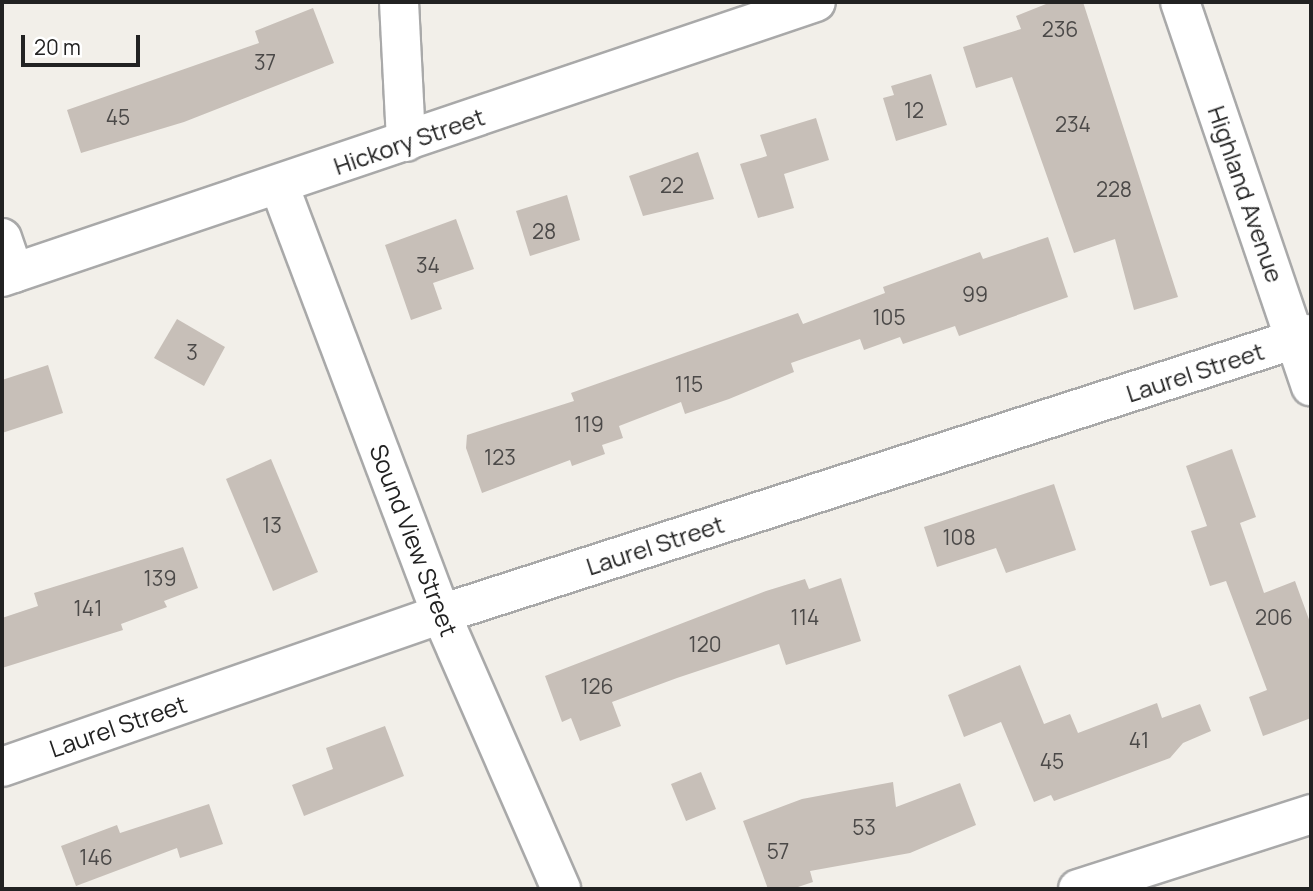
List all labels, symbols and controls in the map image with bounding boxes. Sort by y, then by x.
house number: 236 [1042,16,1078,42]
scale bar [24,21,144,65]
text: 20 m [34,33,81,61]
house number: 37 [254,49,276,75]
house number: 12 [904,97,924,123]
street label: Hickory Street [330,102,488,180]
street label: Highland Avenue [1202,102,1290,286]
house number: 45 [106,104,130,130]
house number: 234 [1055,111,1091,137]
house number: 22 [660,172,684,198]
house number: 228 [1096,176,1132,202]
house number: 28 [532,218,556,244]
house number: 34 [416,252,440,278]
house number: 99 [962,281,988,307]
house number: 105 [872,304,906,330]
street label: Laurel Street [1122,336,1268,408]
house number: 3 [186,339,198,365]
house number: 115 [675,371,703,397]
house number: 119 [574,411,604,437]
street label: Sound View Street [364,440,464,640]
house number: 123 [484,444,516,470]
street label: Laurel Street [582,509,728,581]
house number: 13 [262,512,282,538]
house number: 108 [942,524,976,550]
house number: 139 [144,565,176,591]
house number: 141 [74,595,102,621]
house number: 114 [791,604,819,630]
house number: 206 [1255,604,1293,630]
house number: 120 [689,631,721,657]
house number: 126 [580,673,614,699]
street label: Laurel Street [46,689,190,763]
house number: 41 [1129,727,1149,753]
house number: 45 [1040,748,1064,774]
house number: 53 [852,814,876,840]
house number: 57 [767,838,789,864]
house number: 146 [79,844,113,870]

